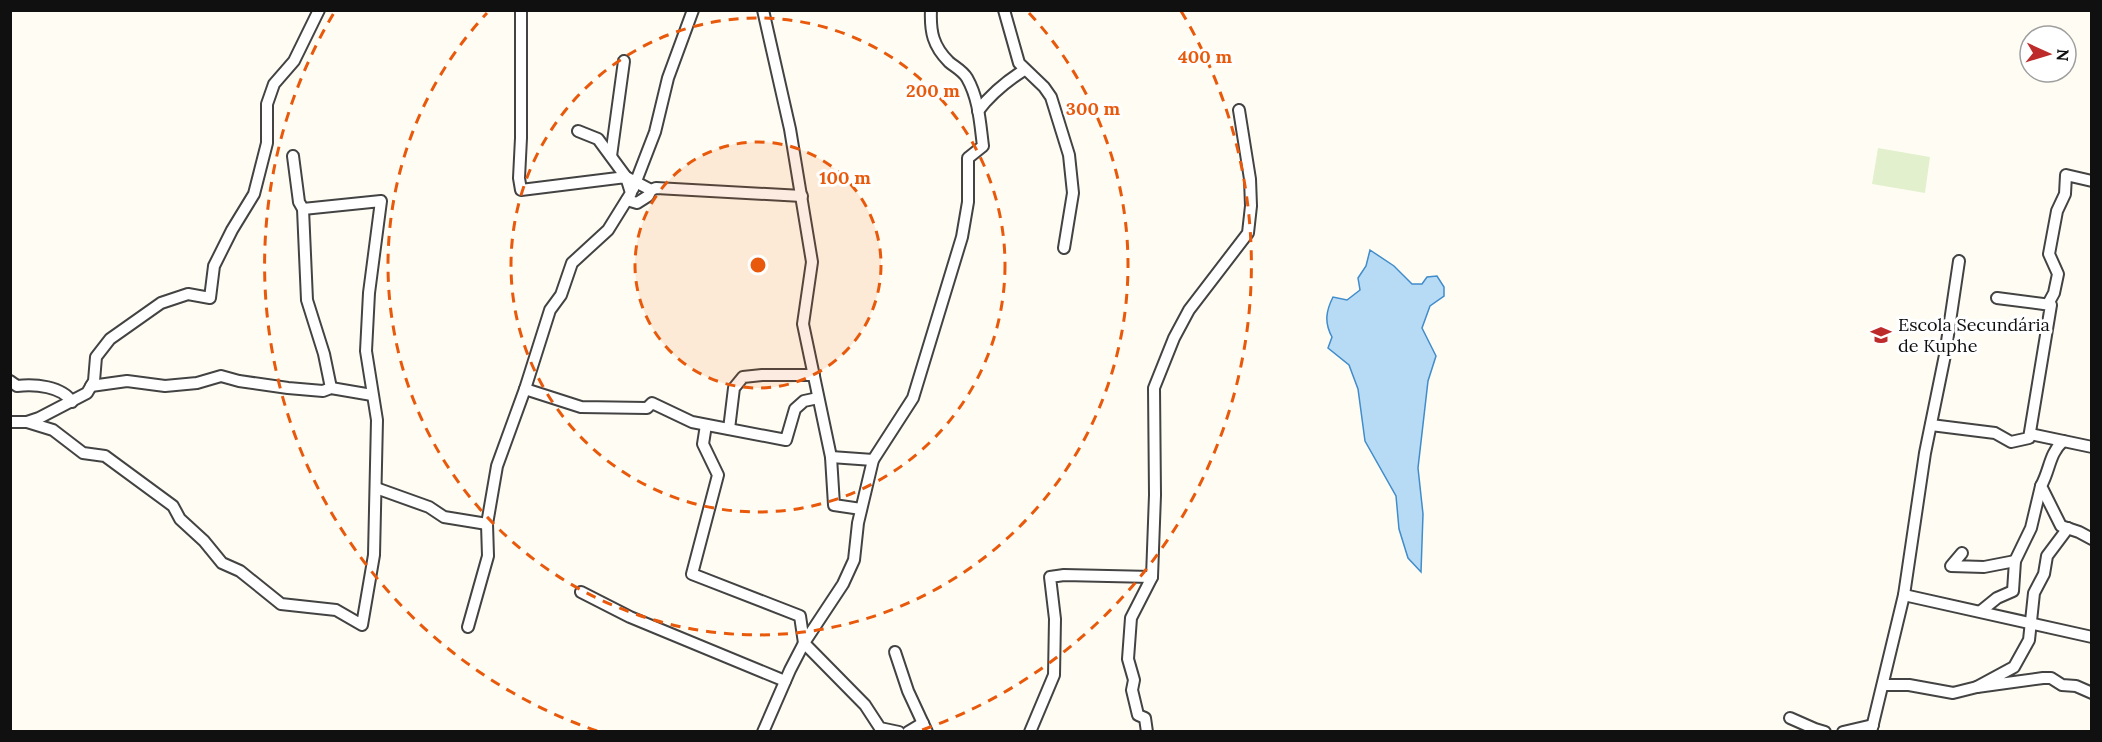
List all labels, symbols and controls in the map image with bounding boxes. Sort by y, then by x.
north arrow [2018,24,2078,84]
text: 400 m [1178,45,1232,68]
text: N [2053,48,2073,62]
text: 200 m [906,79,960,102]
text: 300 m [1066,97,1121,120]
text: 100 m [819,166,871,189]
centre of rings [748,255,768,275]
place label: Escola Secundária de Kuphe [1898,313,2050,357]
school or university icon: Escola Secundária de Kuphe [1869,323,1893,347]

